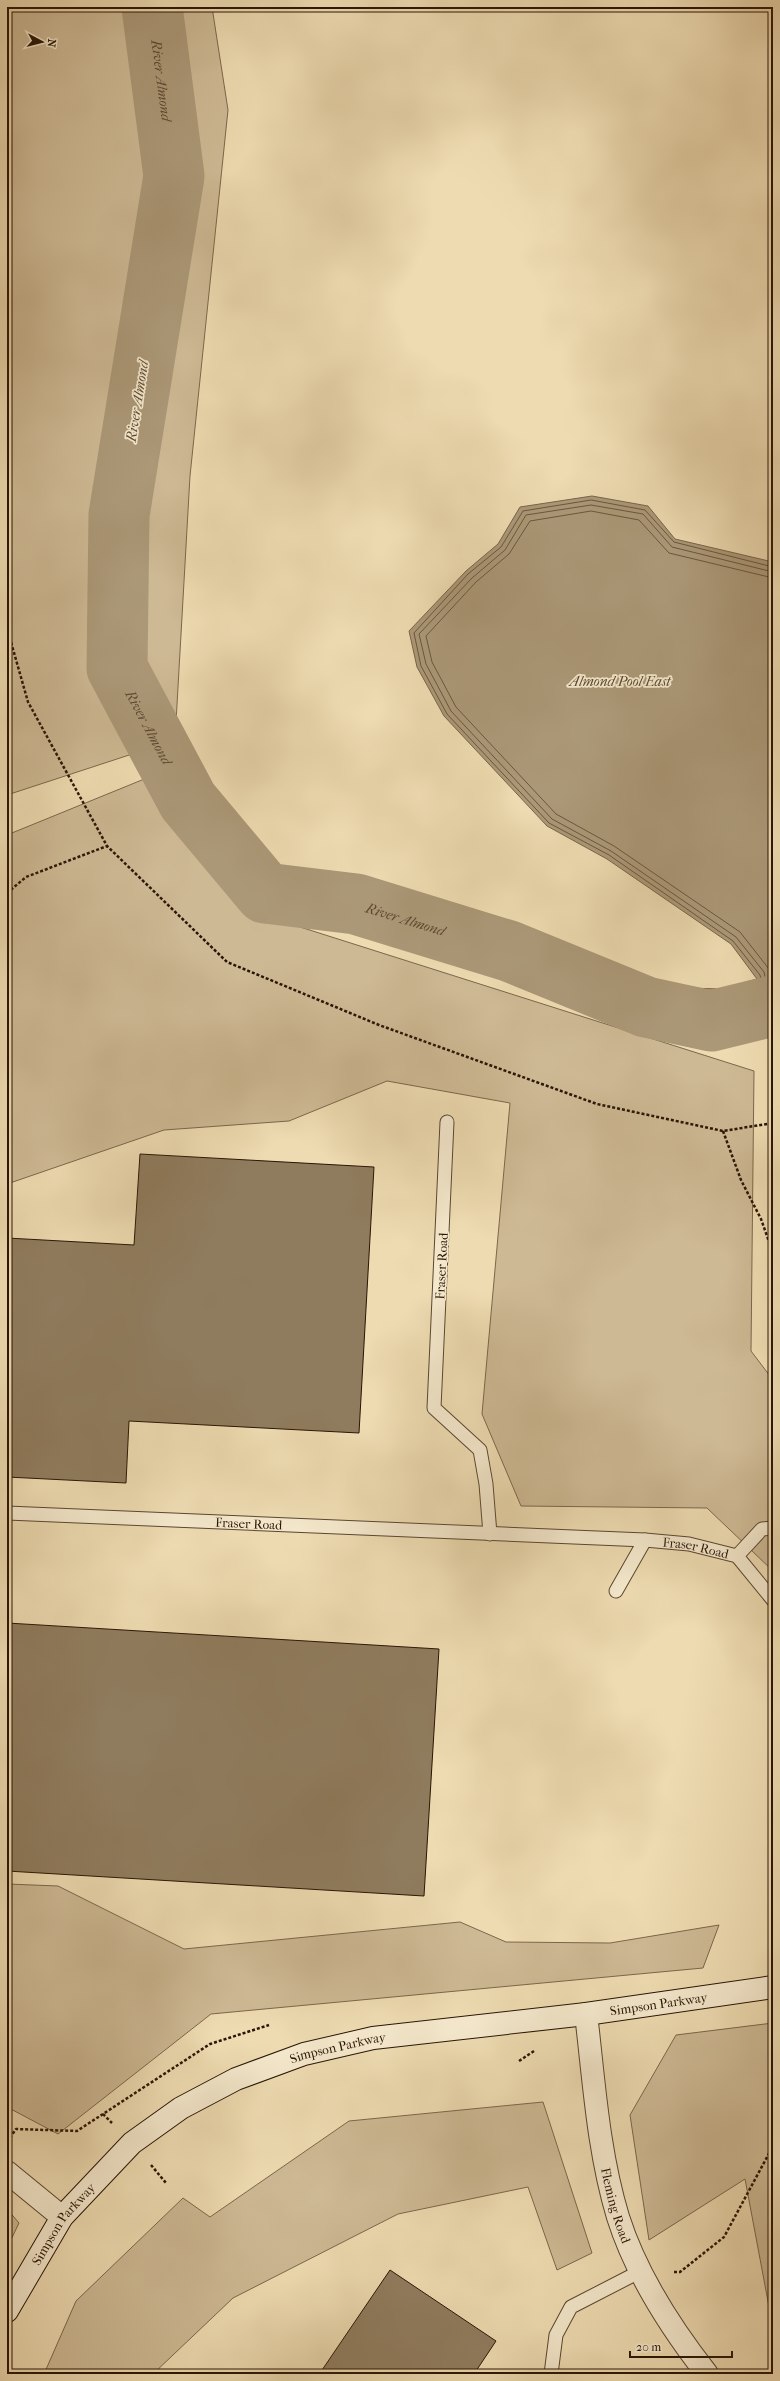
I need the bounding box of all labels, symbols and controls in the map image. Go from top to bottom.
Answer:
north arrow [22,22,62,62]
text: N [44,38,58,49]
water label: River Almond [147,38,175,124]
water label: River Almond [123,358,153,444]
water label: Almond Pool East [568,673,671,690]
water label: River Almond [121,686,176,769]
water label: River Almond [363,899,449,940]
street label: Fraser Road [432,1231,451,1300]
street label: Fraser Road [215,1515,284,1533]
street label: Fraser Road [662,1535,731,1562]
street label: Simpson Parkway [609,1989,709,2018]
street label: Simpson Parkway [288,2030,388,2067]
street label: Fleming Road [598,2166,634,2246]
street label: Simpson Parkway [29,2179,99,2268]
scale bar [630,2333,732,2359]
text: 20 m [636,2340,661,2354]

